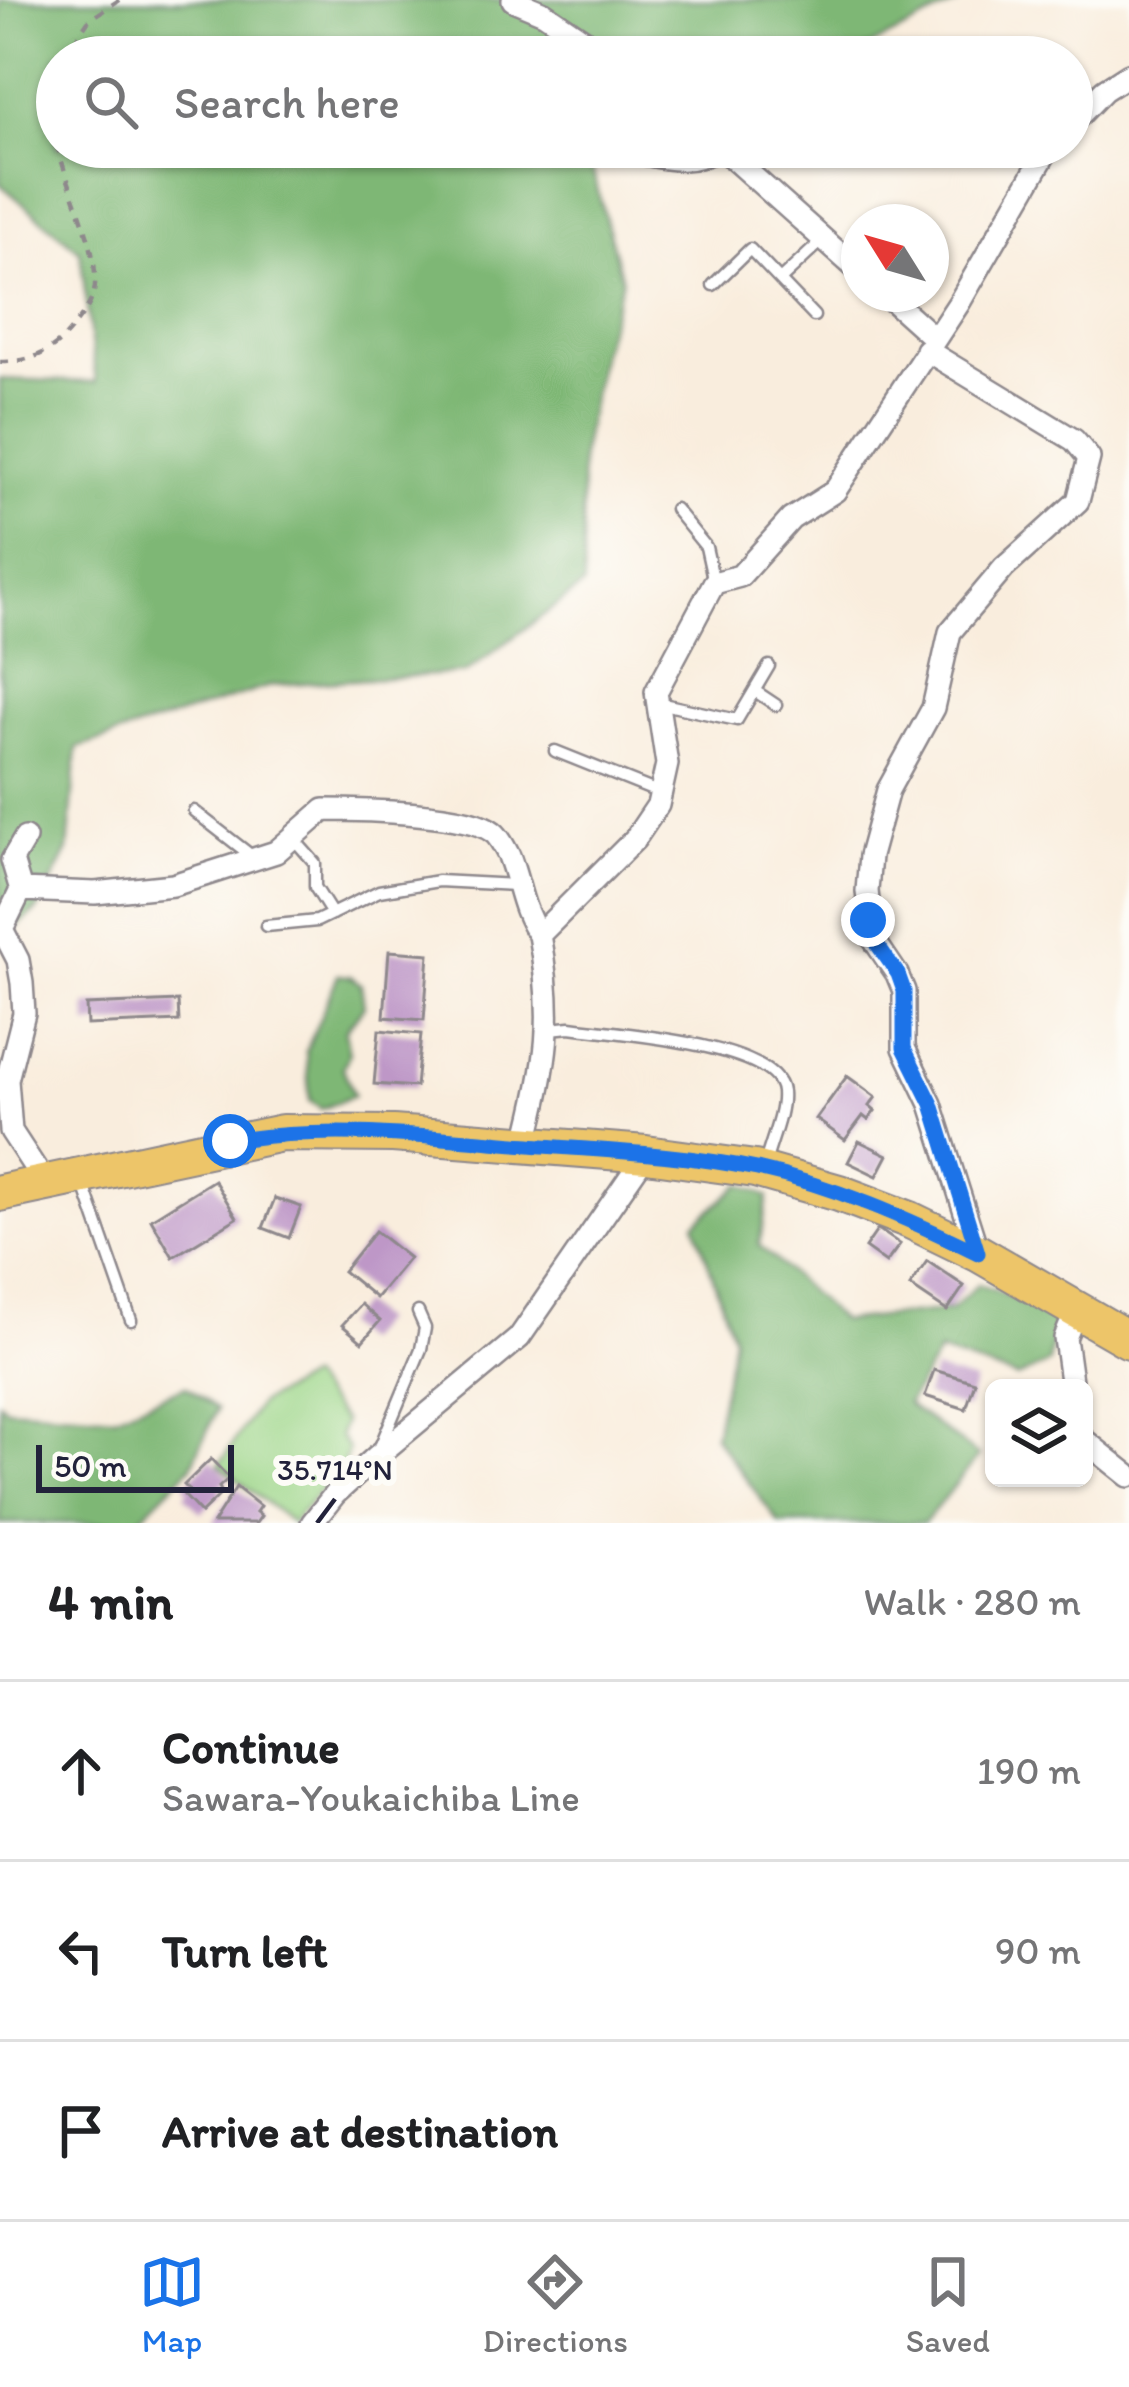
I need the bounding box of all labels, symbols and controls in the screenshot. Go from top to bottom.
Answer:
search box [36,36,1093,168]
icon: search [78,69,144,135]
text: Search here [174,75,400,129]
north arrow [841,204,949,312]
route end [841,893,895,947]
route start [203,1114,257,1168]
map controls [985,1379,1093,1487]
button: layers [985,1379,1093,1487]
scale bar [36,1439,234,1492]
text: 50 m [54,1446,127,1485]
text: 35.714°N [277,1451,393,1488]
text: 4 min [48,1571,173,1632]
text: Walk · 280 m [863,1578,1081,1625]
text: Continue [162,1720,340,1774]
icon: ahead [48,1738,114,1804]
text: 190 m [977,1747,1081,1794]
text: Sawara-Youkaichiba Line [162,1774,580,1821]
icon: left [48,1918,114,1984]
text: Turn left [162,1924,328,1978]
text: 90 m [995,1927,1081,1974]
icon: arrive [48,2098,114,2164]
text: Arrive at destination [162,2104,558,2158]
tab: Map [139,2249,205,2360]
tab: Directions [483,2249,628,2360]
tab: Saved [906,2249,990,2360]

